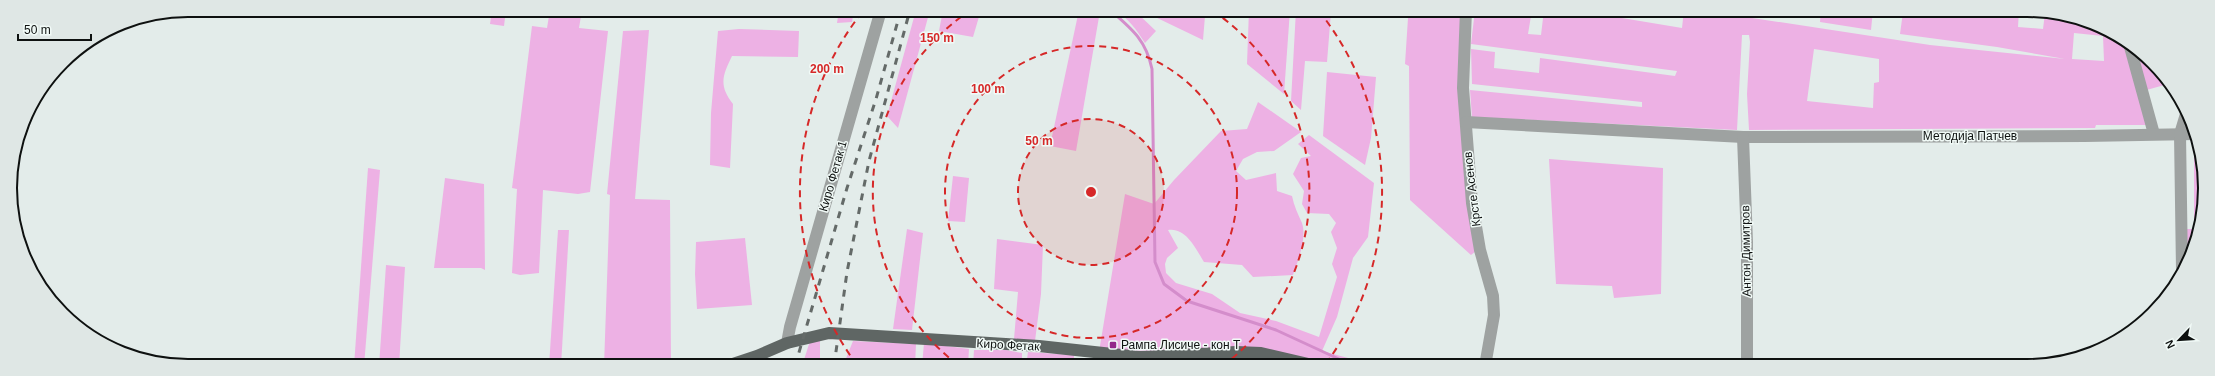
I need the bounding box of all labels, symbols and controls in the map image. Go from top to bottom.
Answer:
scale bar [18,16,91,42]
text: 50 m [24,23,51,37]
text: 150 m [920,31,954,45]
text: 200 m [810,62,844,76]
text: 100 m [971,82,1005,96]
street label: Методија Патчев [1923,129,2017,143]
text: 50 m [1025,134,1053,148]
street label: Киро Фетак 1 [816,139,850,213]
street label: Крсте Асенов [1460,151,1484,227]
centre of rings [1084,185,1098,199]
street label: Антон Димитров [1738,205,1754,297]
north arrow [2159,320,2199,360]
street label: Киро Фетак [976,336,1041,354]
place label: Рампа Лисиче - кон Т [1121,338,1241,352]
text: N [2163,338,2177,350]
marker: Рампа Лисиче - кон Т [1108,340,1118,350]

